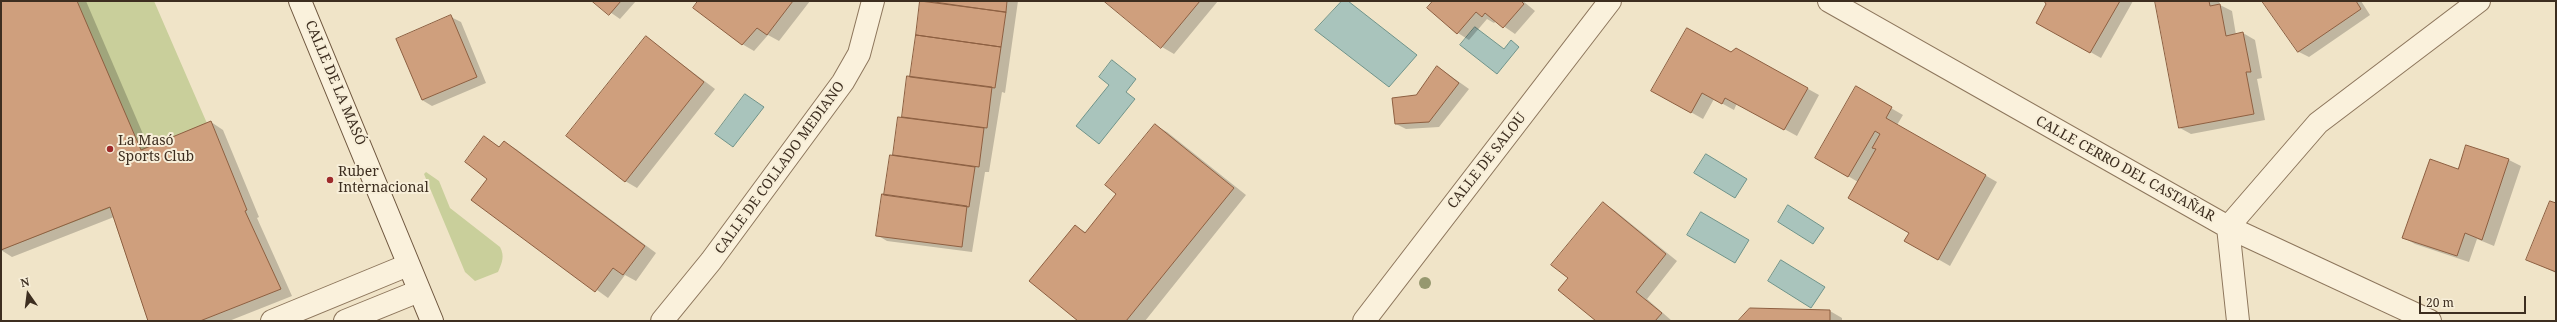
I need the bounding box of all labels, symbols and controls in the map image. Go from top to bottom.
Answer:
street label: CALLE DE LA MASÓ [301,18,369,148]
street label: CALLE DE COLLADO MEDIANO [712,78,848,258]
street label: CALLE DE SALOU [1444,110,1530,212]
street label: CALLE CERRO DEL CASTAÑAR [2033,113,2217,225]
place label: La Masó Sports Club [118,133,194,166]
marker: La Masó Sports Club [105,144,115,154]
place label: Ruber Internacional [338,164,429,196]
marker: Ruber Internacional [325,175,335,185]
north arrow [8,274,48,314]
text: N [19,274,31,290]
scale bar [2421,288,2528,314]
text: 20 m [2426,294,2454,311]

